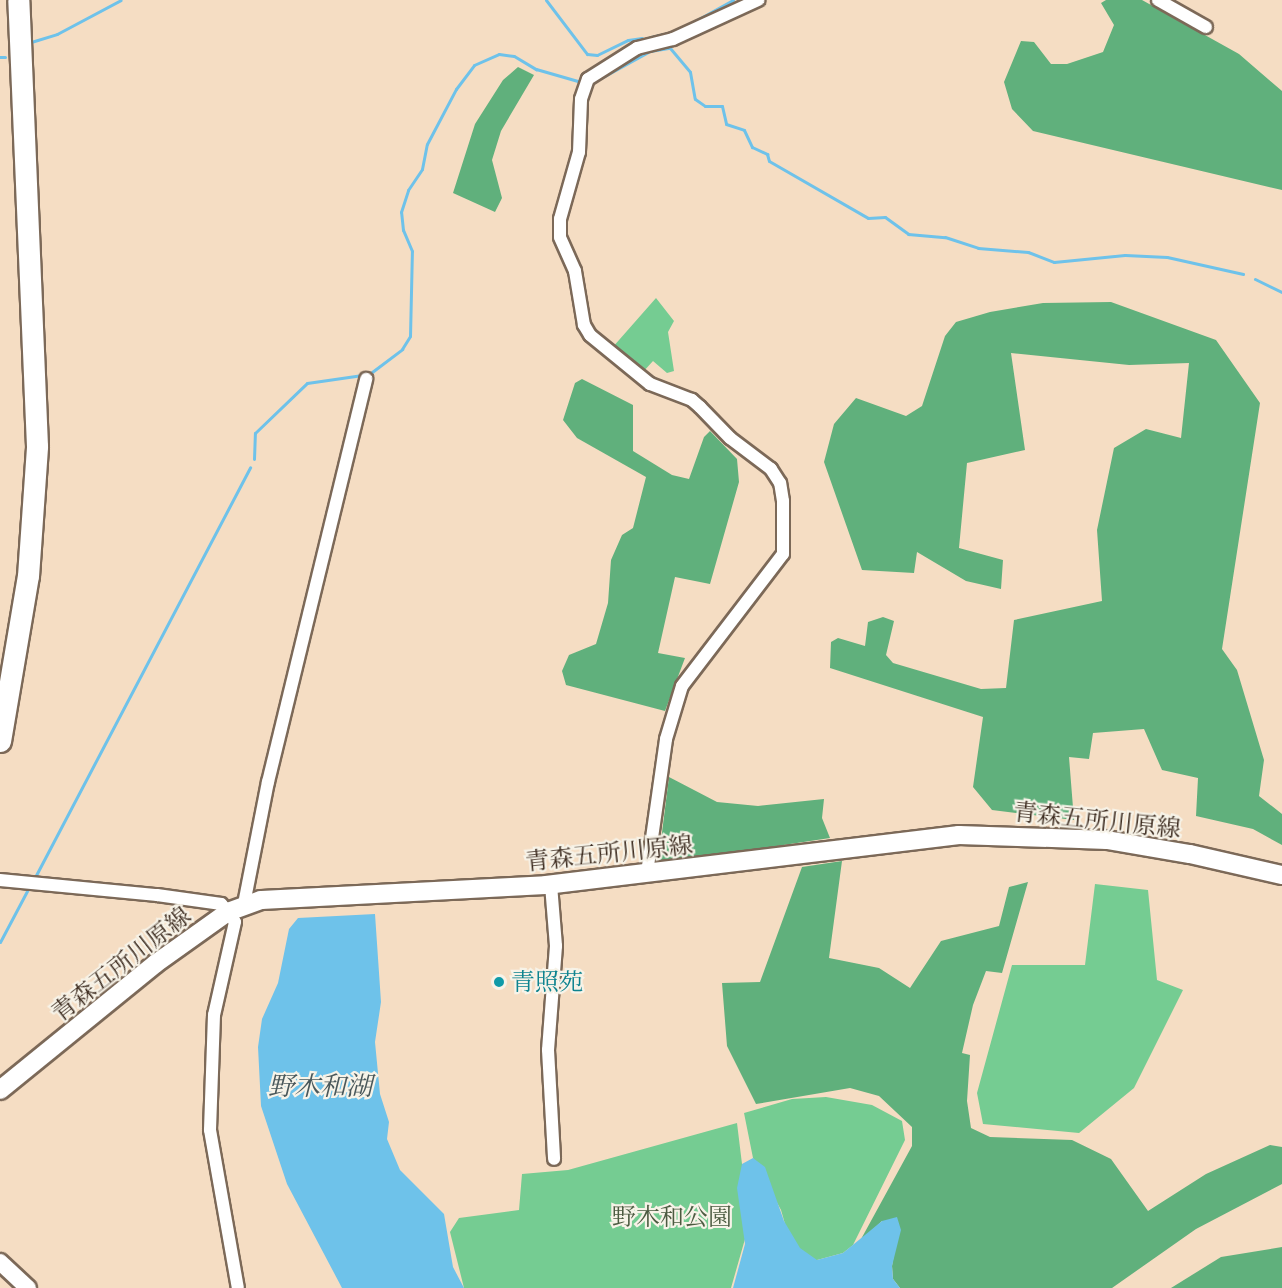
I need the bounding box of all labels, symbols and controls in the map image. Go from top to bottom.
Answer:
street label: 青森五所川原線 [1012,797,1182,843]
street label: 青森五所川原線 [524,830,694,876]
street label: 青森五所川原線 [46,901,196,1027]
place label: 青照苑 [511,968,583,996]
marker: 青照苑 [492,975,506,989]
water label: 野木和湖 [268,1071,372,1103]
park label: 野木和公園 [612,1203,732,1231]

